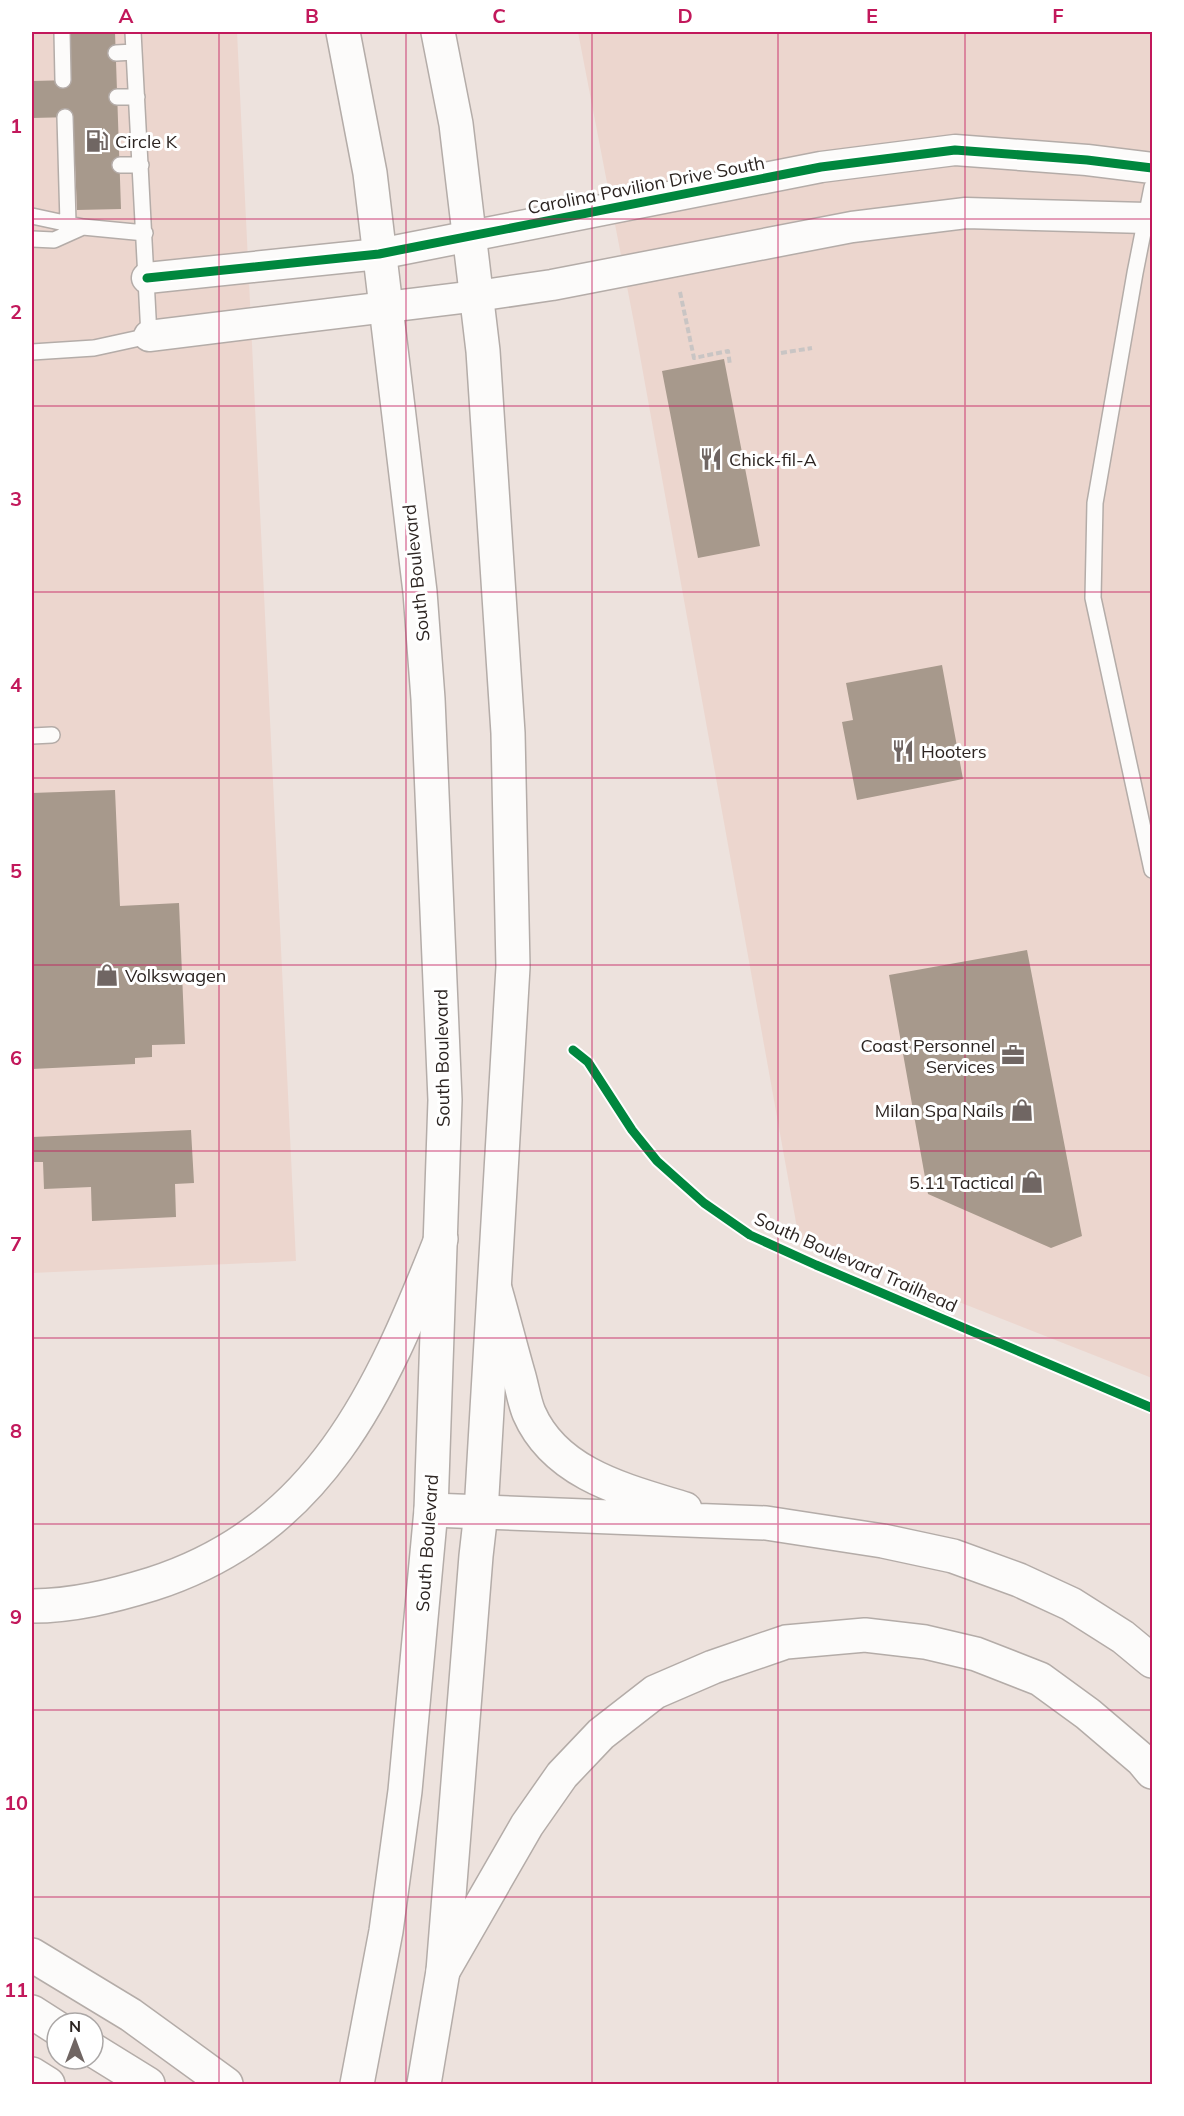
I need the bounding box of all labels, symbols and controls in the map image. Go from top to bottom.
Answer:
text: A [119,3,134,28]
text: B [305,3,319,28]
text: C [492,3,506,28]
text: D [677,3,693,28]
text: E [866,3,878,28]
text: F [1052,3,1064,28]
text: 1 [10,113,22,138]
fuel station icon: Circle K [84,128,110,154]
place label: Circle K [115,130,178,153]
street label: Carolina Pavilion Drive South [526,151,766,219]
text: 2 [10,299,22,324]
restaurant icon: Chick-fil-A [698,446,724,472]
place label: Chick-fil-A [729,448,817,471]
text: 3 [10,486,22,511]
street label: South Boulevard [397,503,435,643]
text: 4 [10,672,22,697]
restaurant icon: Hooters [890,738,916,764]
place label: Hooters [921,740,987,763]
text: 5 [10,858,22,883]
shop icon: Volkswagen [94,962,120,988]
place label: Volkswagen [125,964,226,987]
street label: South Boulevard [429,989,455,1127]
place label: Coast Personnel Services [860,1034,995,1078]
office icon: Coast Personnel Services [1000,1042,1026,1068]
text: 6 [10,1045,22,1070]
shop icon: Milan Spa Nails [1009,1097,1035,1123]
place label: Milan Spa Nails [875,1099,1004,1122]
shop icon: 5.11 Tactical [1019,1169,1045,1195]
place label: 5.11 Tactical [909,1171,1014,1194]
street label: South Boulevard Trailhead [751,1207,961,1317]
text: 7 [10,1231,22,1256]
text: 8 [10,1418,22,1443]
street label: South Boulevard [411,1474,443,1612]
text: 9 [10,1604,22,1629]
text: 10 [4,1790,28,1815]
text: 11 [4,1977,28,2002]
north arrow [45,2011,105,2071]
text: N [69,2016,81,2036]

